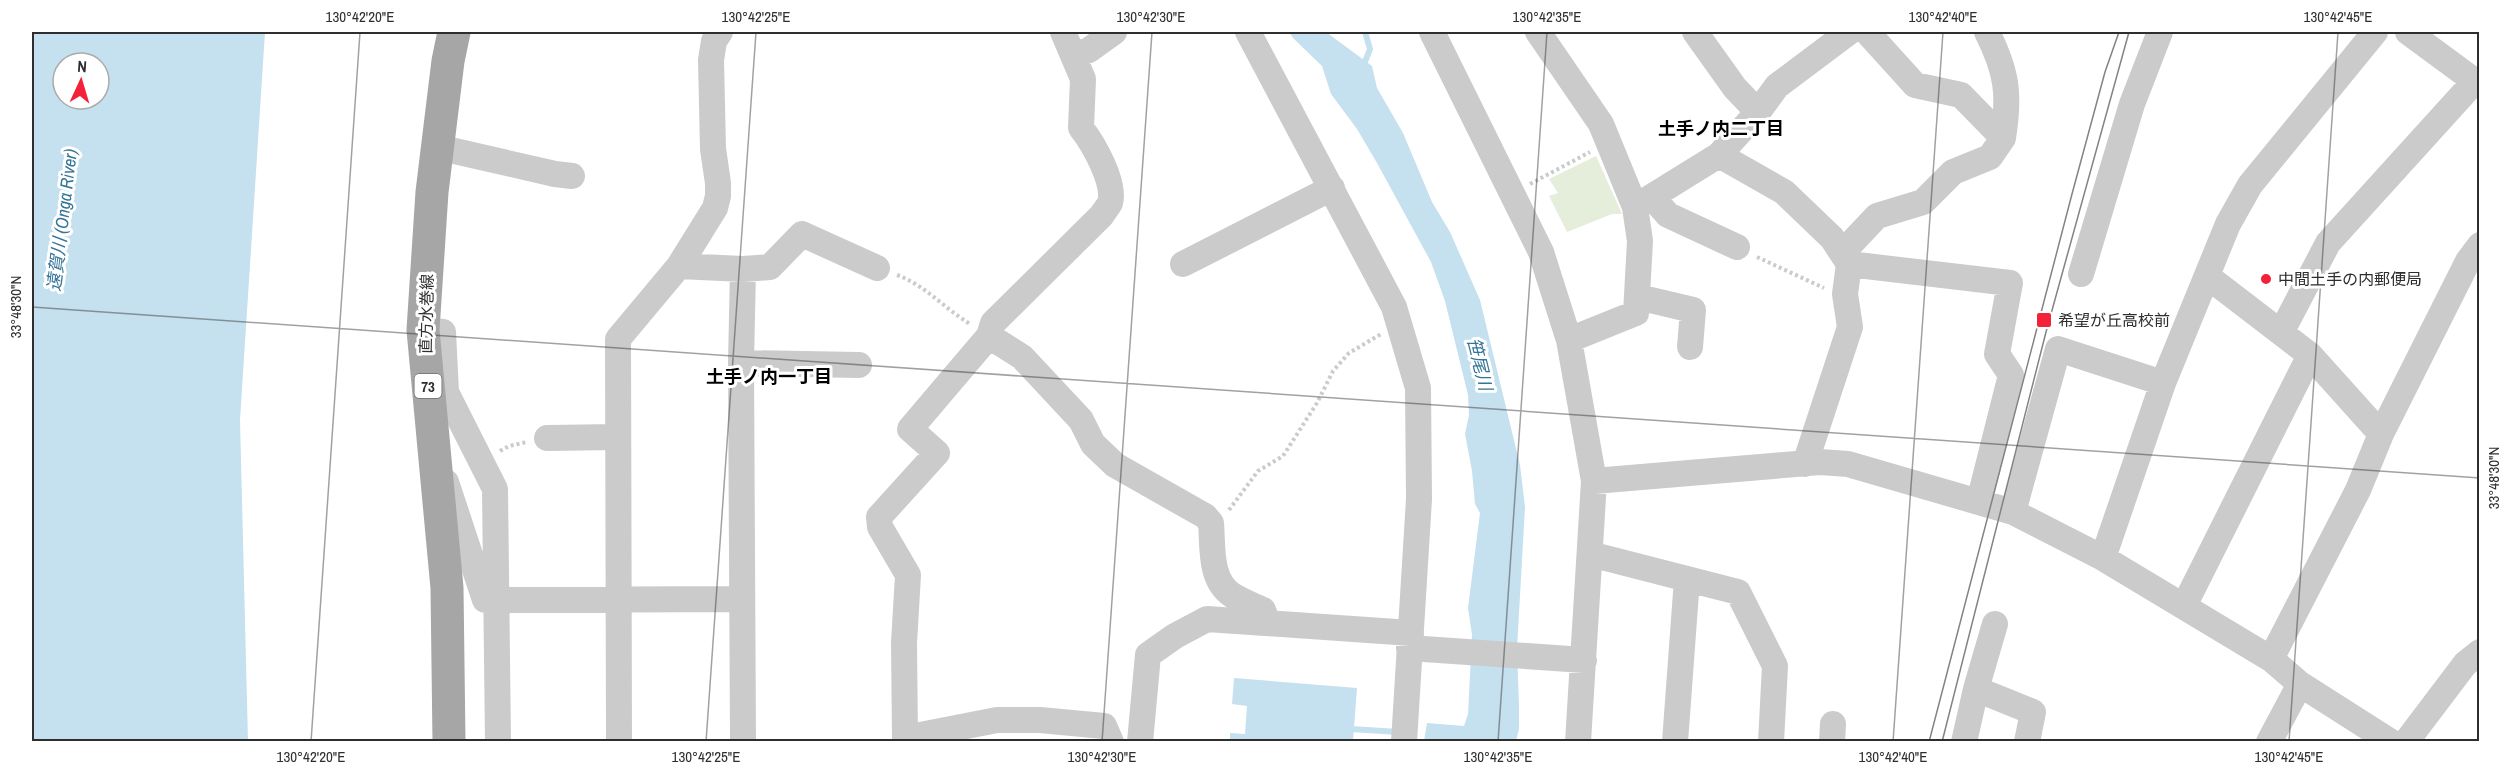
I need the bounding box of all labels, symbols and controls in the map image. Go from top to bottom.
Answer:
text: 130°42'20"E [326,6,394,27]
text: 130°42'25"E [722,6,790,27]
text: 130°42'30"E [1117,6,1185,27]
text: 130°42'35"E [1513,6,1581,27]
text: 130°42'40"E [1909,6,1977,27]
text: 130°42'45"E [2304,6,2372,27]
north arrow [51,51,111,111]
text: N [77,55,88,77]
district label: 土手ノ内二丁目 [1658,116,1784,141]
water label: 遠賀川 (Onga River) [41,147,83,293]
place label: 中間土手の内郵便局 [2278,268,2422,290]
marker: 中間土手の内郵便局 [2259,272,2273,286]
street label: 直方水巻線 [414,274,438,354]
text: 33°48'30"N [5,276,26,338]
place label: 希望が丘高校前 [2058,309,2170,331]
marker: 希望が丘高校前 [2035,311,2053,329]
water label: 笹尾川 [1461,335,1499,395]
district label: 土手ノ内一丁目 [706,364,832,389]
road number: 73 [414,374,442,398]
text: 33°48'30"N [2483,447,2504,509]
text: 130°42'20"E [277,746,345,767]
text: 130°42'25"E [672,746,740,767]
text: 130°42'30"E [1068,746,1136,767]
text: 130°42'35"E [1464,746,1532,767]
text: 130°42'40"E [1859,746,1927,767]
text: 130°42'45"E [2255,746,2323,767]

